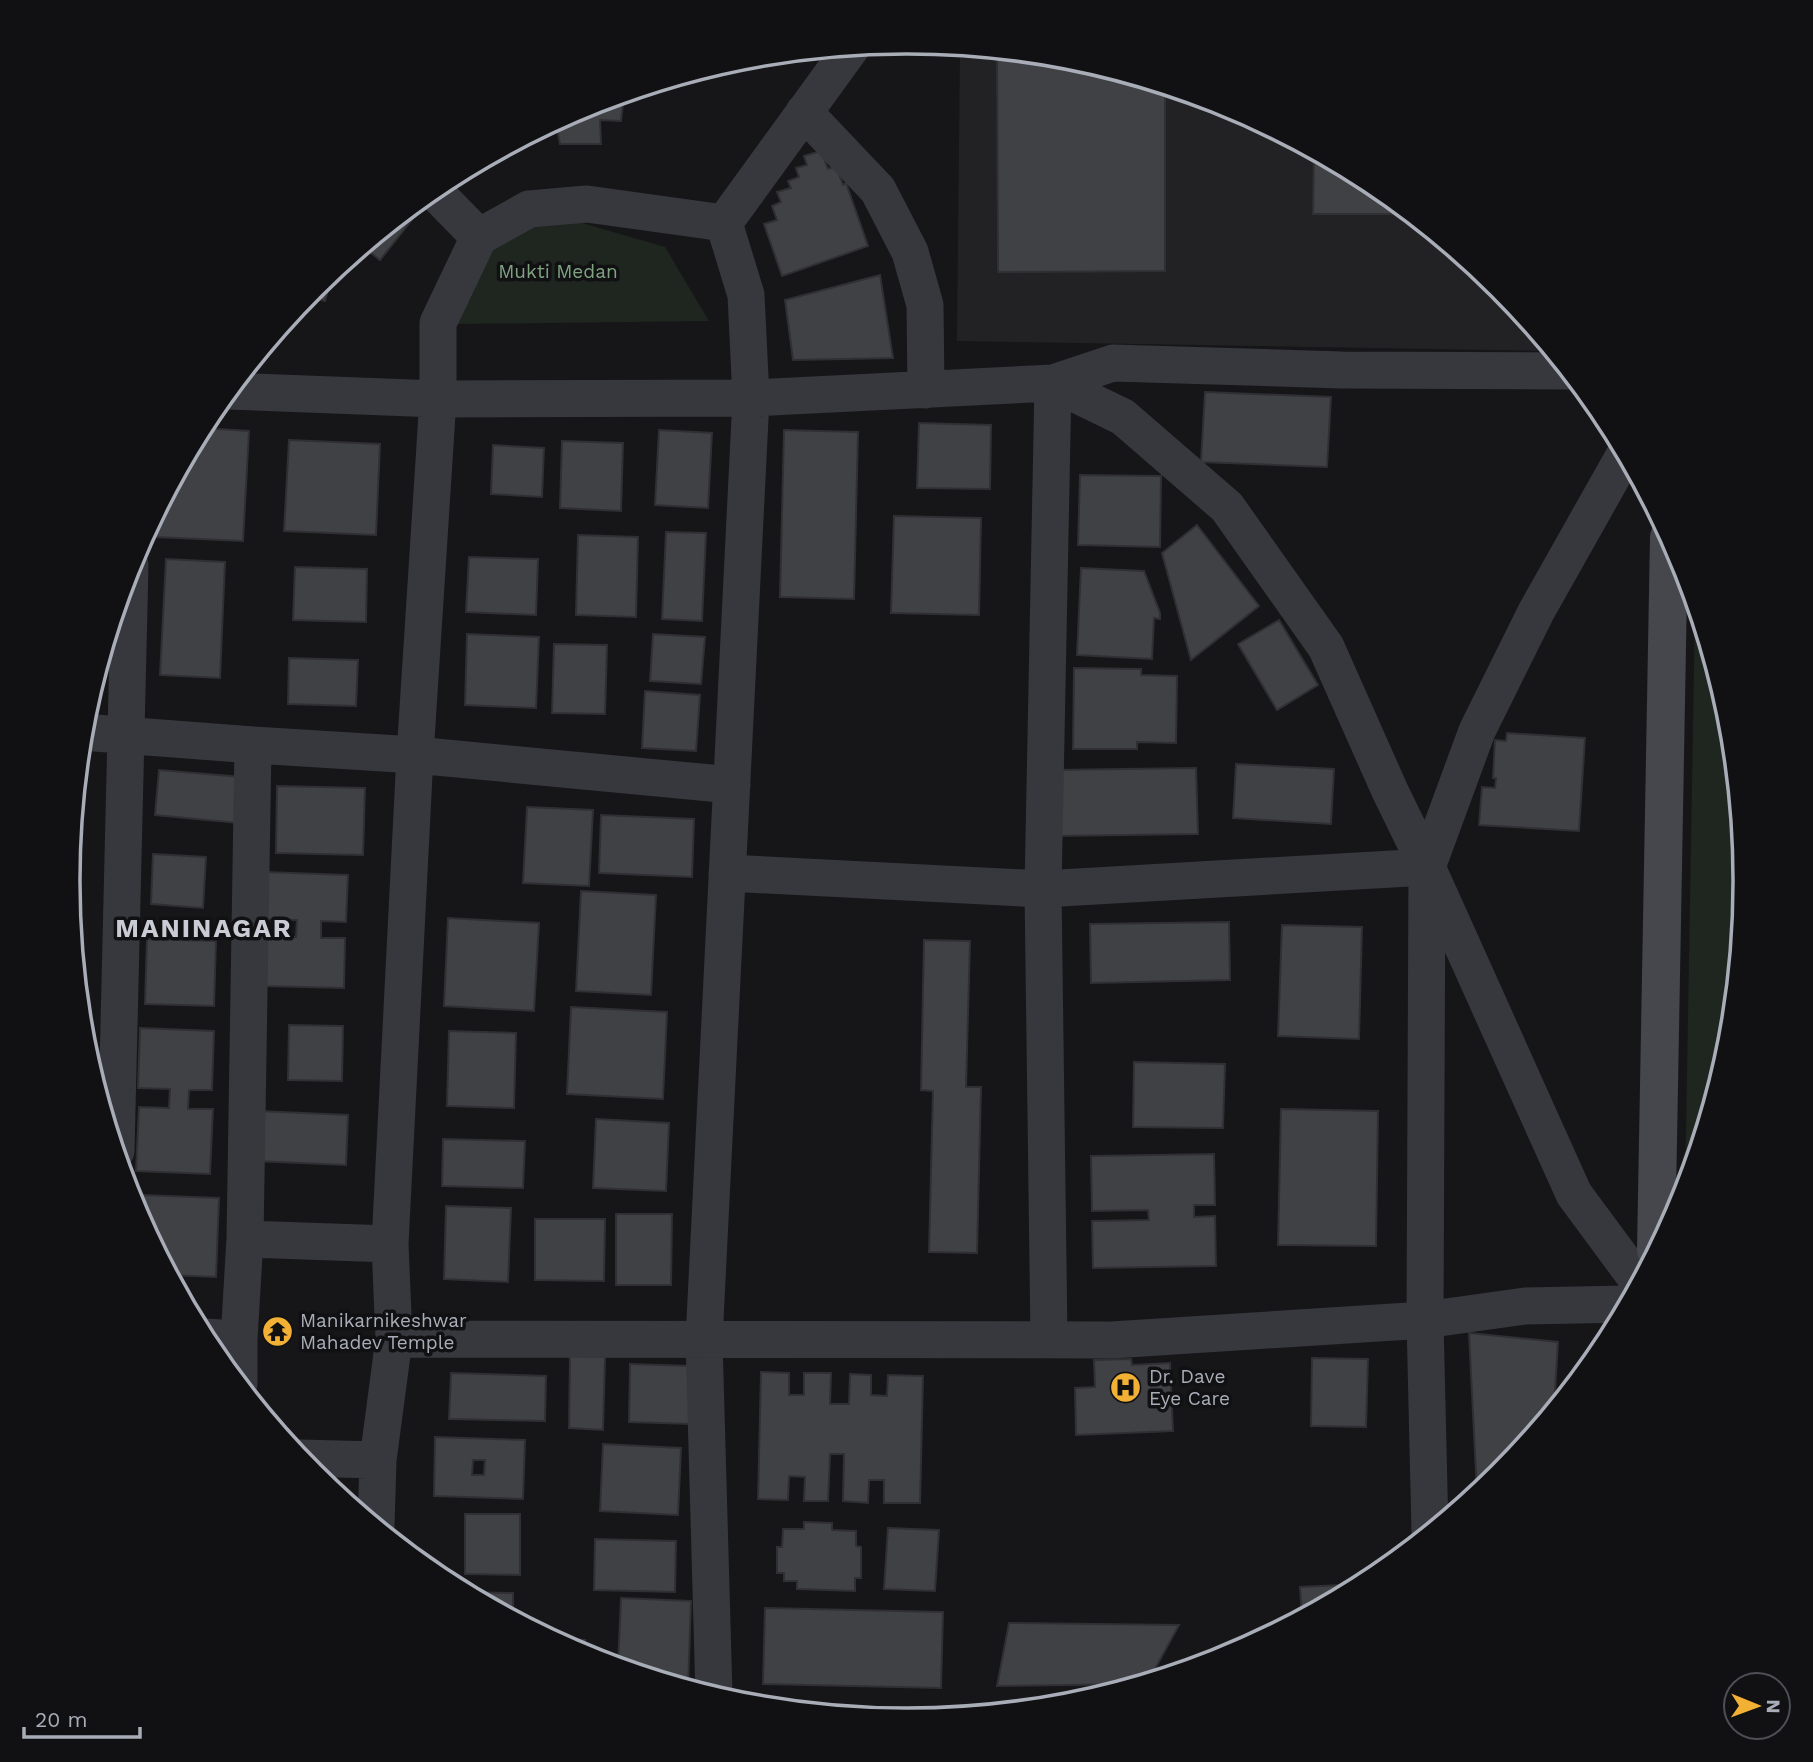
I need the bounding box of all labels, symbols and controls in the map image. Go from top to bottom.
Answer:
park label: Mukti Medan [498,260,618,283]
district label: MANINAGAR [115,913,293,943]
place label: Manikarnikeshwar Mahadev Temple [300,1309,467,1354]
temple icon: Manikarnikeshwar Mahadev Temple [260,1314,294,1348]
place label: Dr. Dave Eye Care [1149,1365,1230,1410]
hospital icon: Dr. Dave Eye Care [1109,1370,1143,1404]
north arrow [1722,1671,1792,1741]
scale bar [24,1696,140,1740]
text: N [1762,1699,1785,1714]
text: 20 m [35,1707,87,1732]

